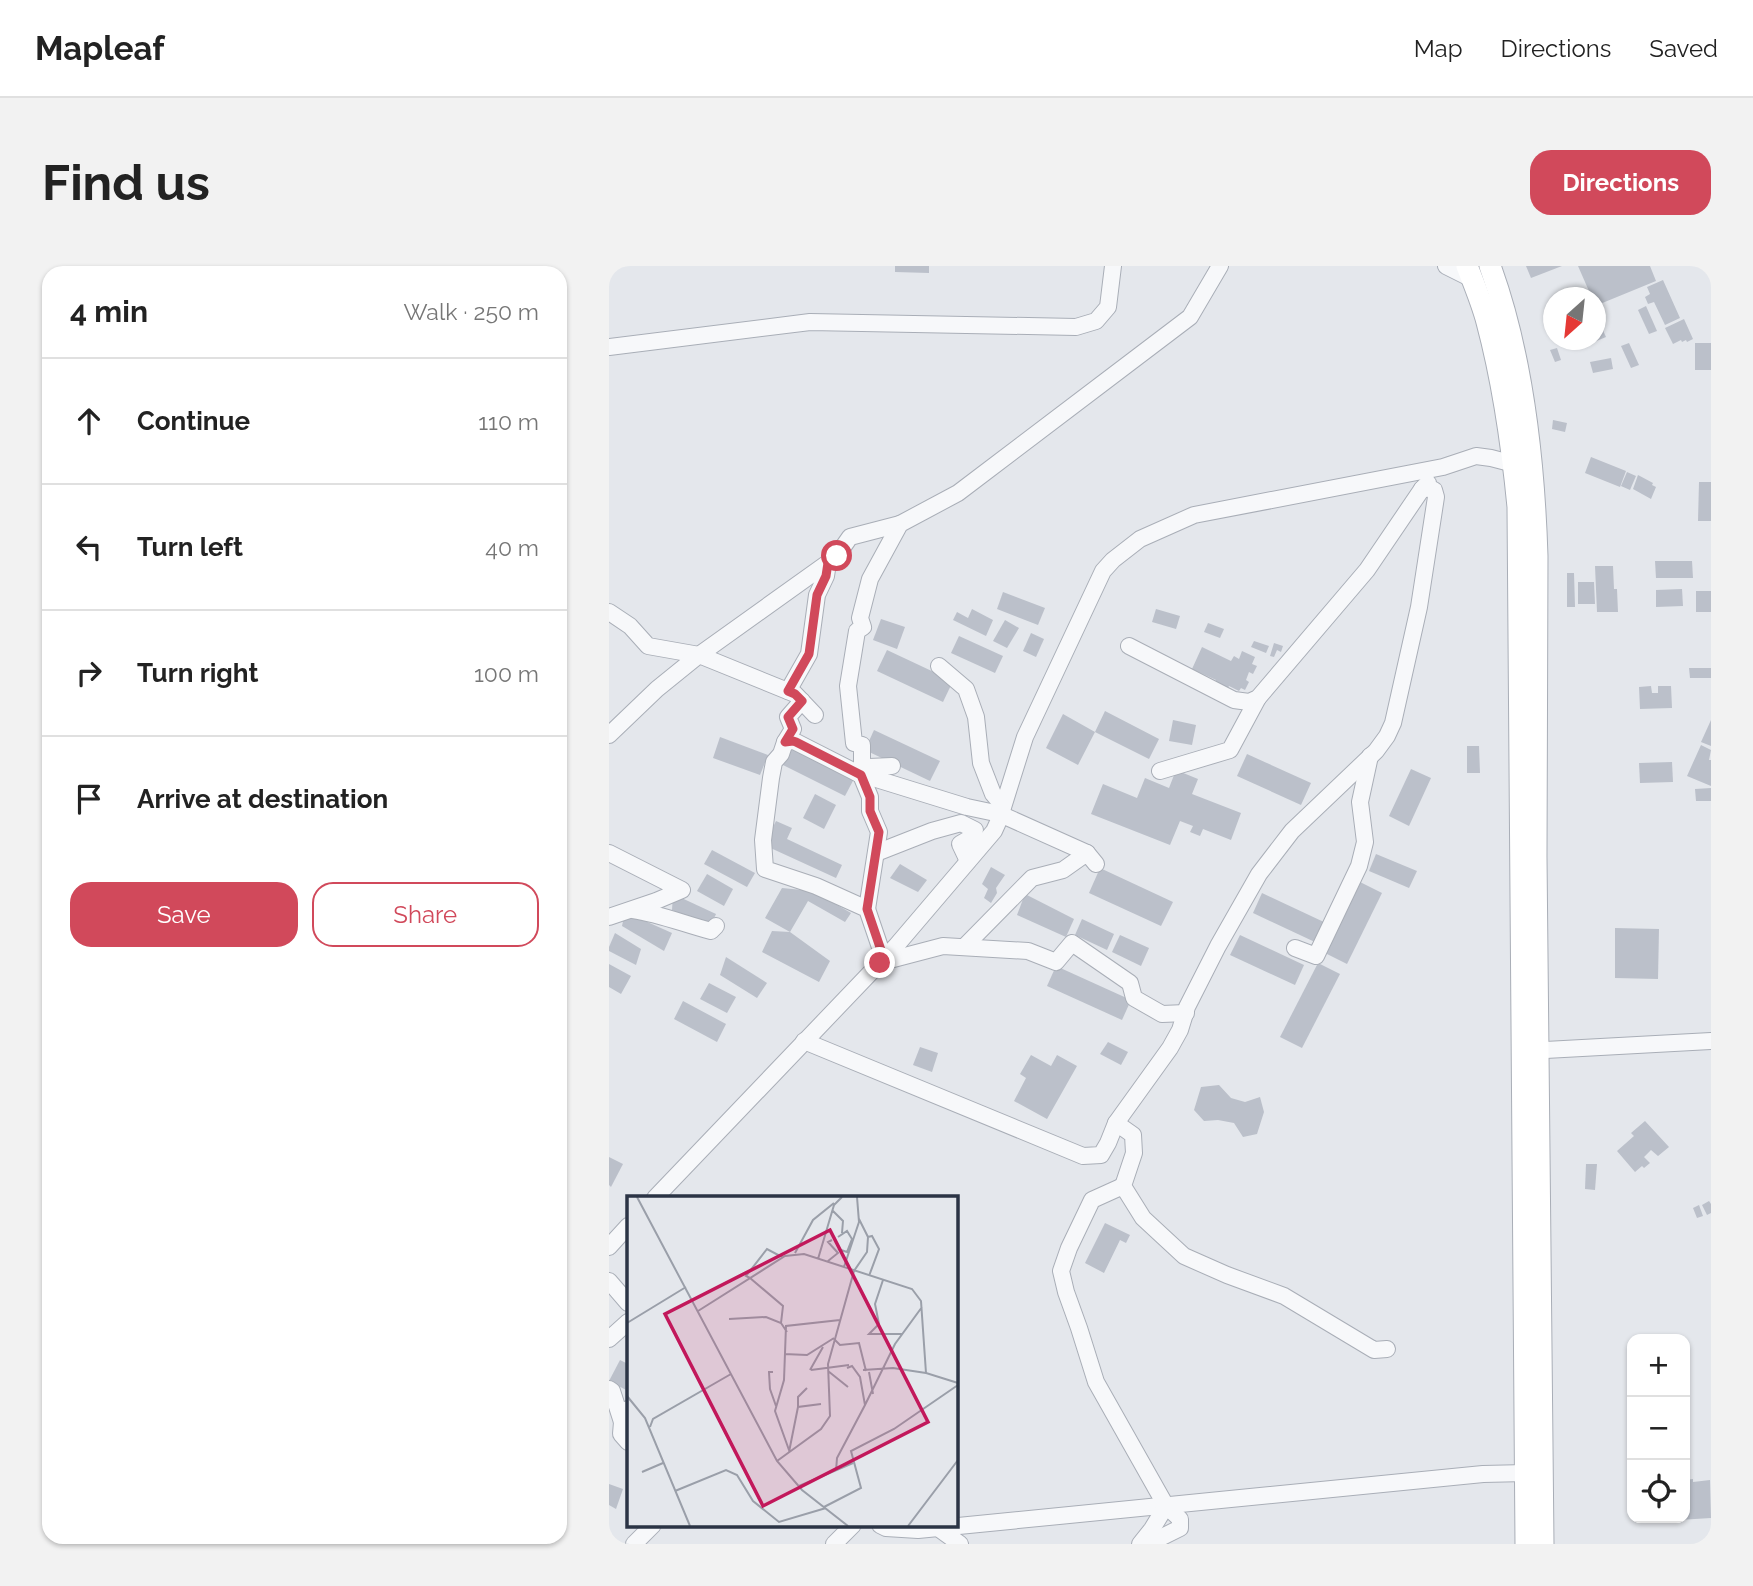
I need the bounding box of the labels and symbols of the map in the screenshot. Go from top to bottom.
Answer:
north arrow [1543,287,1606,350]
route start [821,540,852,571]
route end [864,947,895,978]
inset map [627,1196,957,1526]

